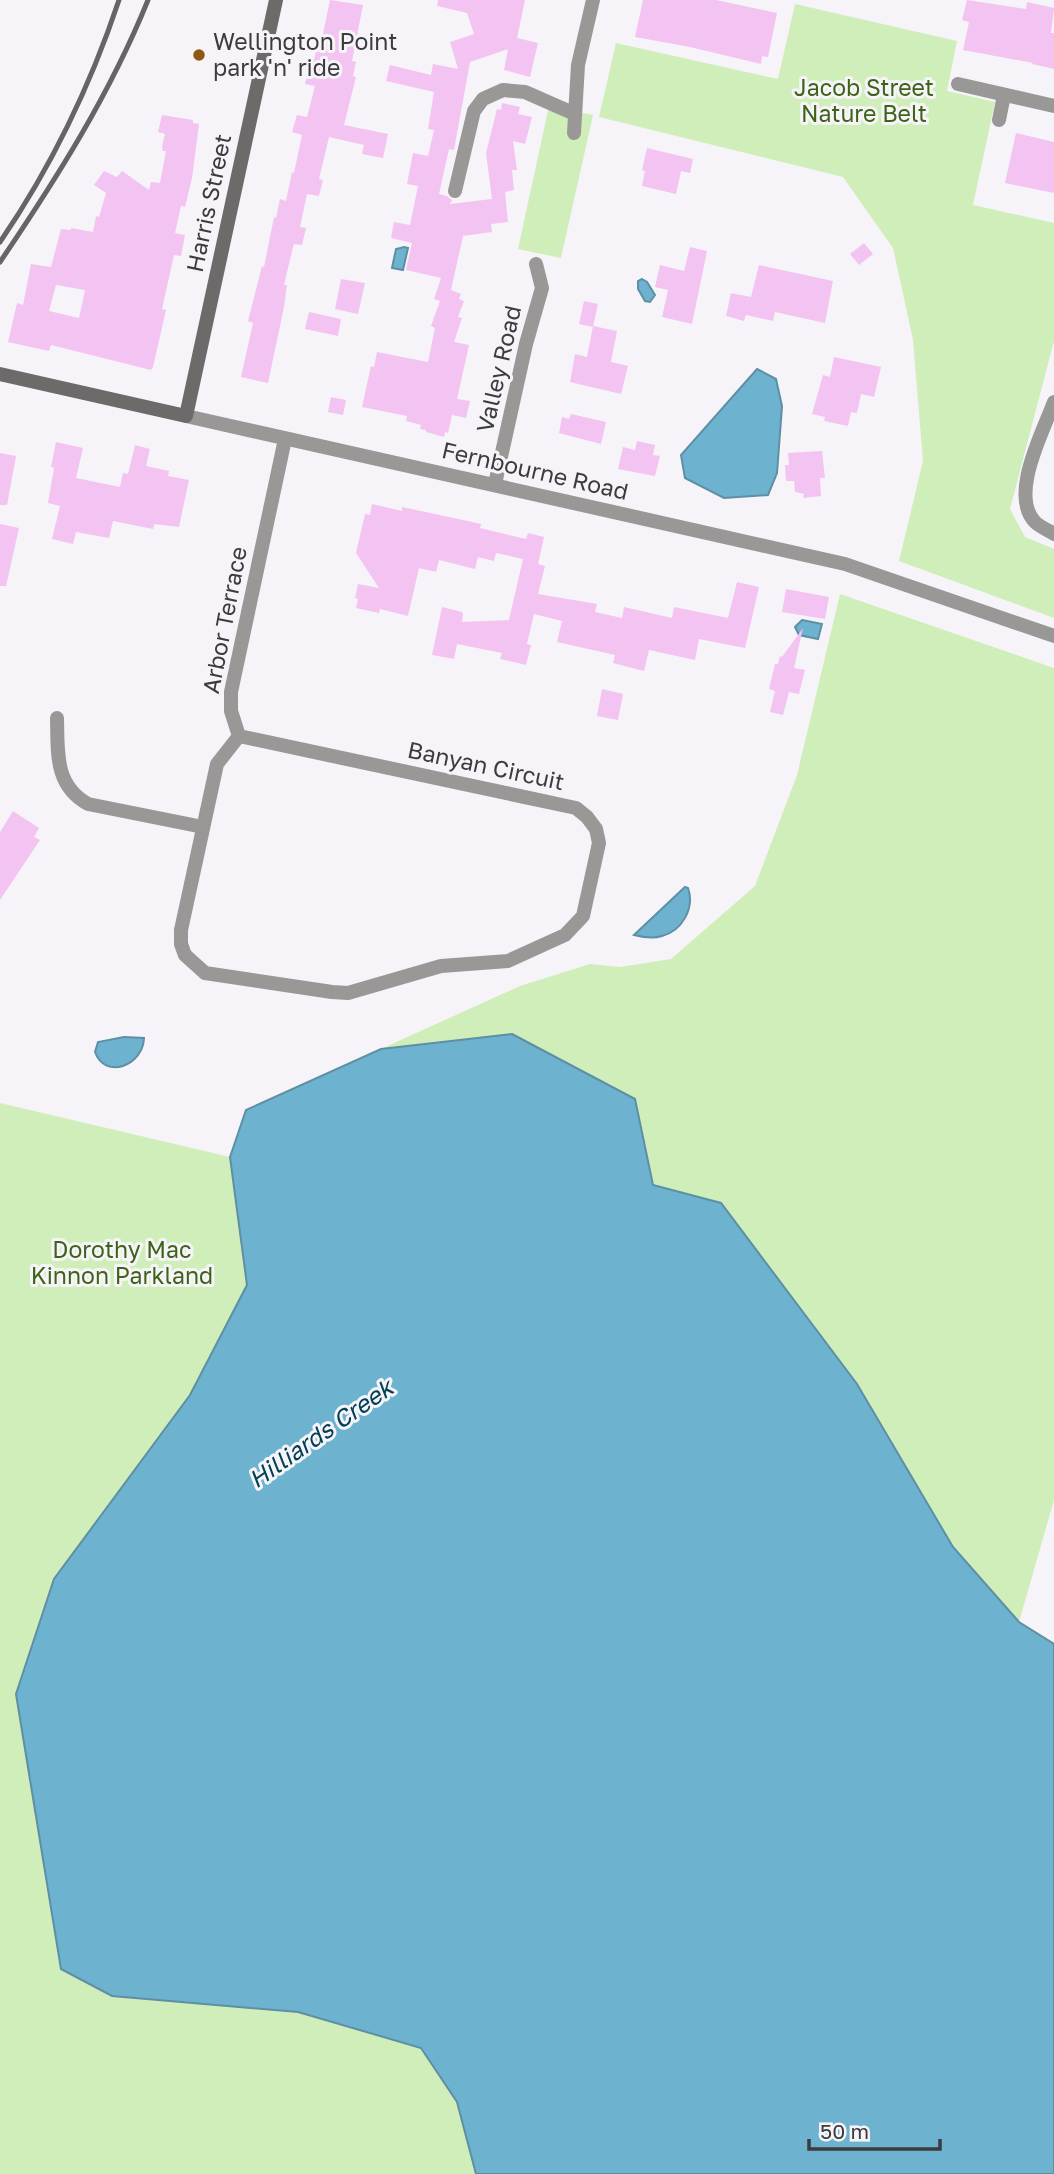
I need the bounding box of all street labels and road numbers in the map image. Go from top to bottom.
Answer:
street label: Harris Street [180,131,236,274]
street label: Valley Road [470,303,526,435]
street label: Fernbourne Road [439,435,631,505]
street label: Arbor Terrace [196,544,252,696]
street label: Banyan Circuit [405,735,567,795]

